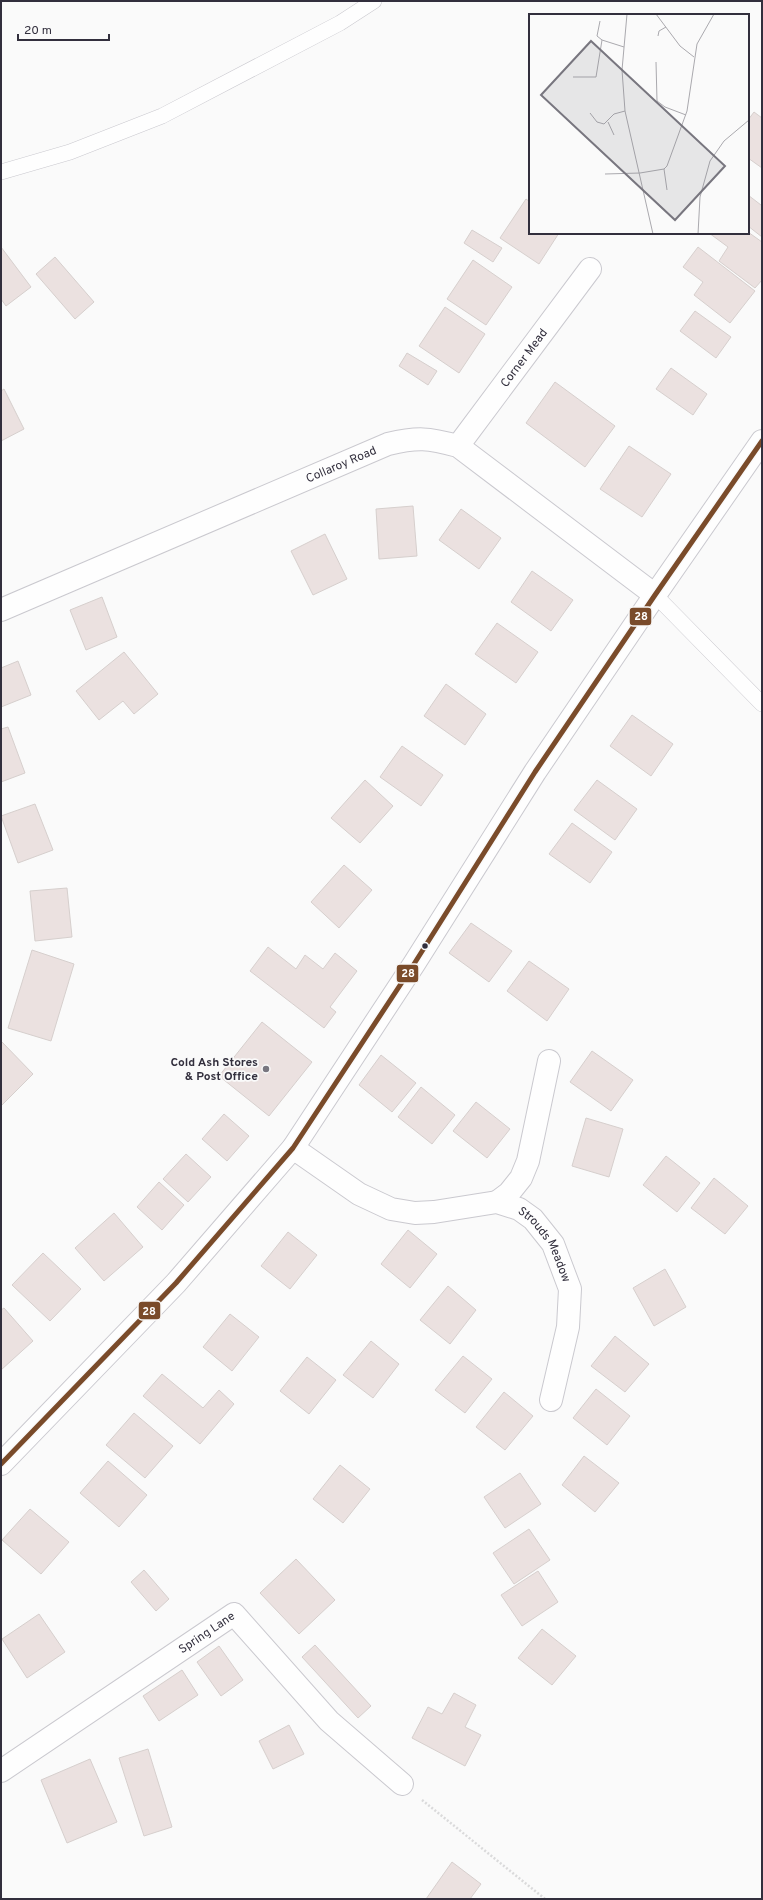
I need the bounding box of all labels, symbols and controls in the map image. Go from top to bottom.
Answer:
inset map [529,14,749,234]
scale bar [18,16,109,42]
text: 20 m [24,23,52,39]
street label: Corner Mead [497,326,552,391]
street label: Collaroy Road [304,443,379,487]
line badge: 28 [629,607,652,626]
text: 28 [634,610,648,624]
unlabelled marker [420,941,430,951]
line badge: 28 [396,964,419,983]
text: 28 [401,967,415,981]
place label: Cold Ash Stores & Post Office [170,1055,258,1085]
marker: Cold Ash Stores & Post Office [261,1064,271,1074]
street label: Strouds Meadow [514,1204,574,1285]
line badge: 28 [138,1301,161,1320]
text: 28 [142,1305,156,1319]
street label: Spring Lane [176,1609,239,1658]

